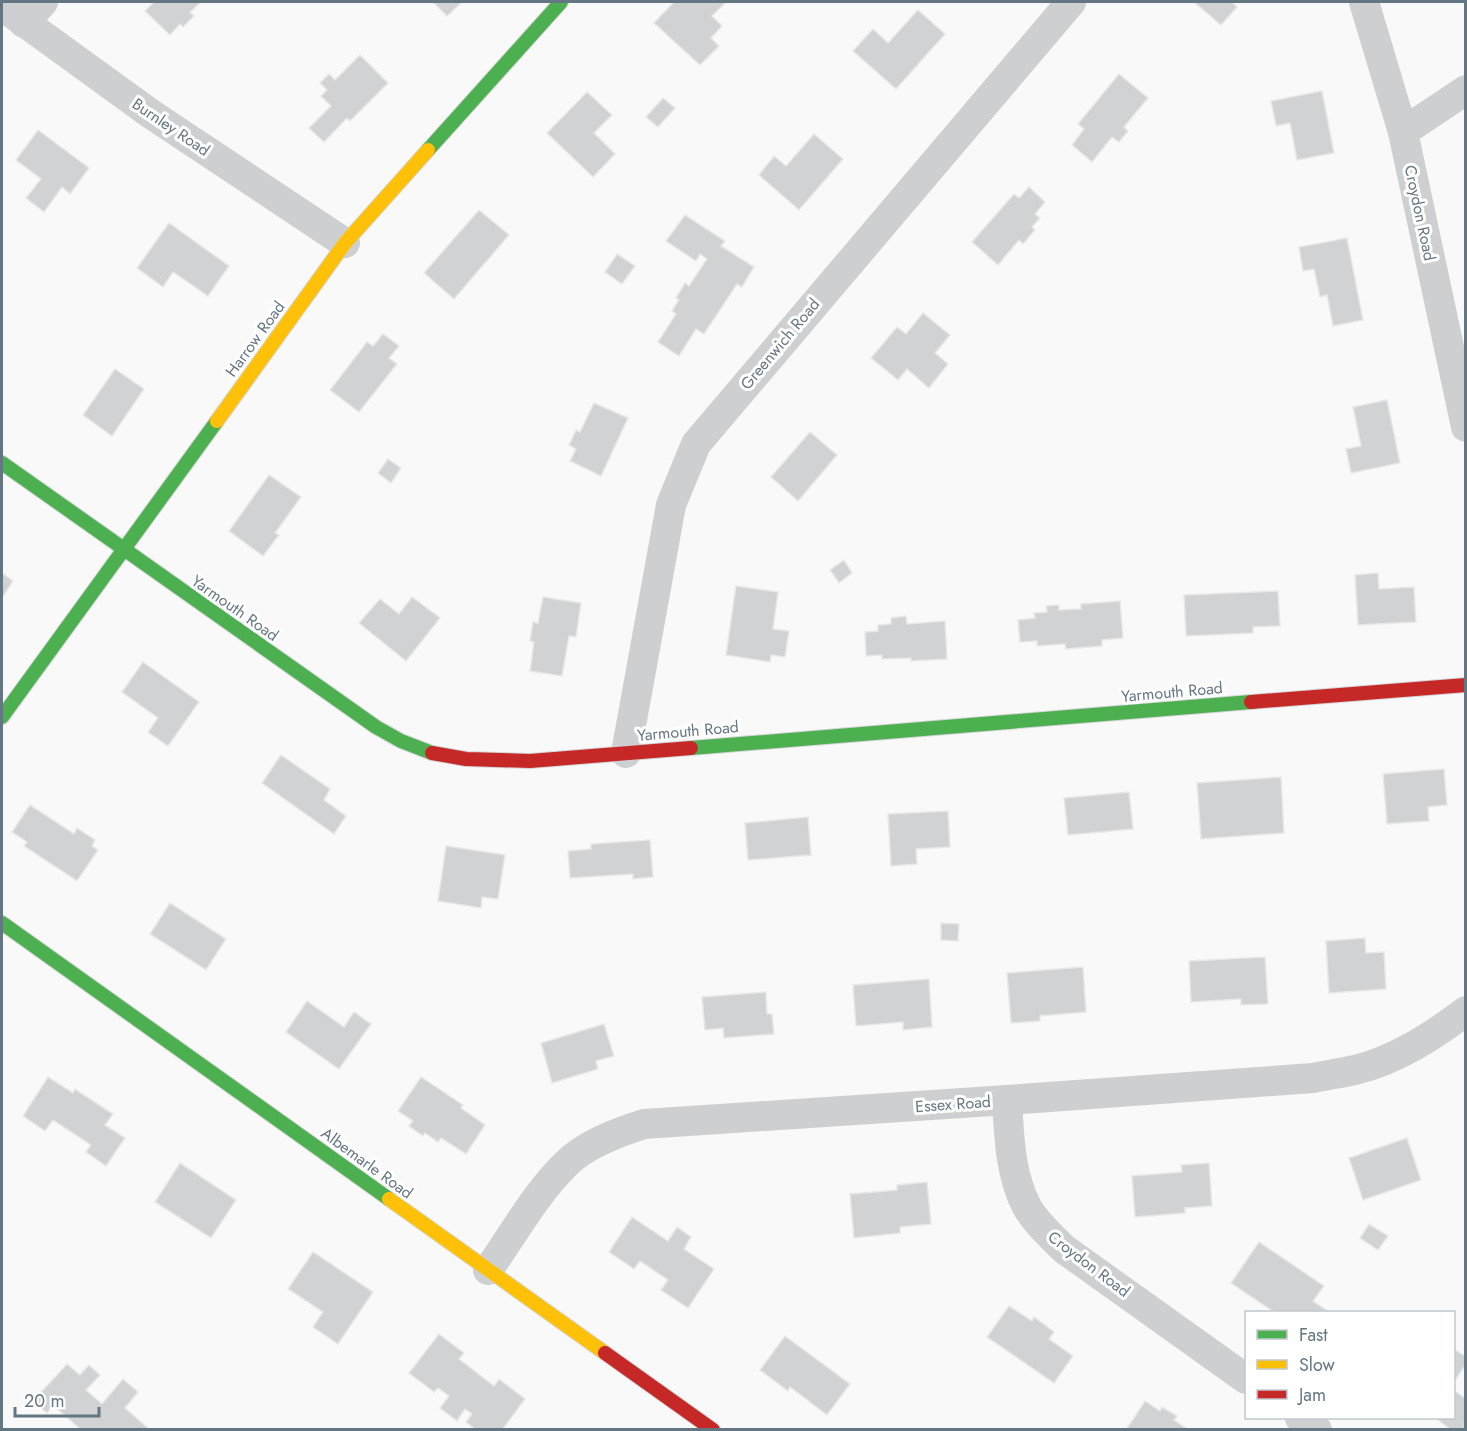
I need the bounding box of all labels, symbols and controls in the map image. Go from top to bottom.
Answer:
street label: Burnley Road [128,93,214,161]
street label: Croydon Road [1399,163,1441,263]
street label: Greenwich Road [735,293,825,395]
street label: Harrow Road [220,296,290,382]
street label: Yarmouth Road [187,569,283,647]
street label: Yarmouth Road [1120,676,1224,708]
street label: Yarmouth Road [636,715,740,747]
street label: Essex Road [914,1090,992,1118]
street label: Albemarle Road [316,1122,418,1204]
street label: Croydon Road [1043,1226,1135,1302]
legend [1245,1311,1455,1419]
text: Fast [1299,1322,1328,1348]
text: Slow [1299,1352,1336,1378]
scale bar [15,1380,99,1418]
text: Jam [1297,1382,1326,1408]
text: 20 m [24,1388,64,1414]

